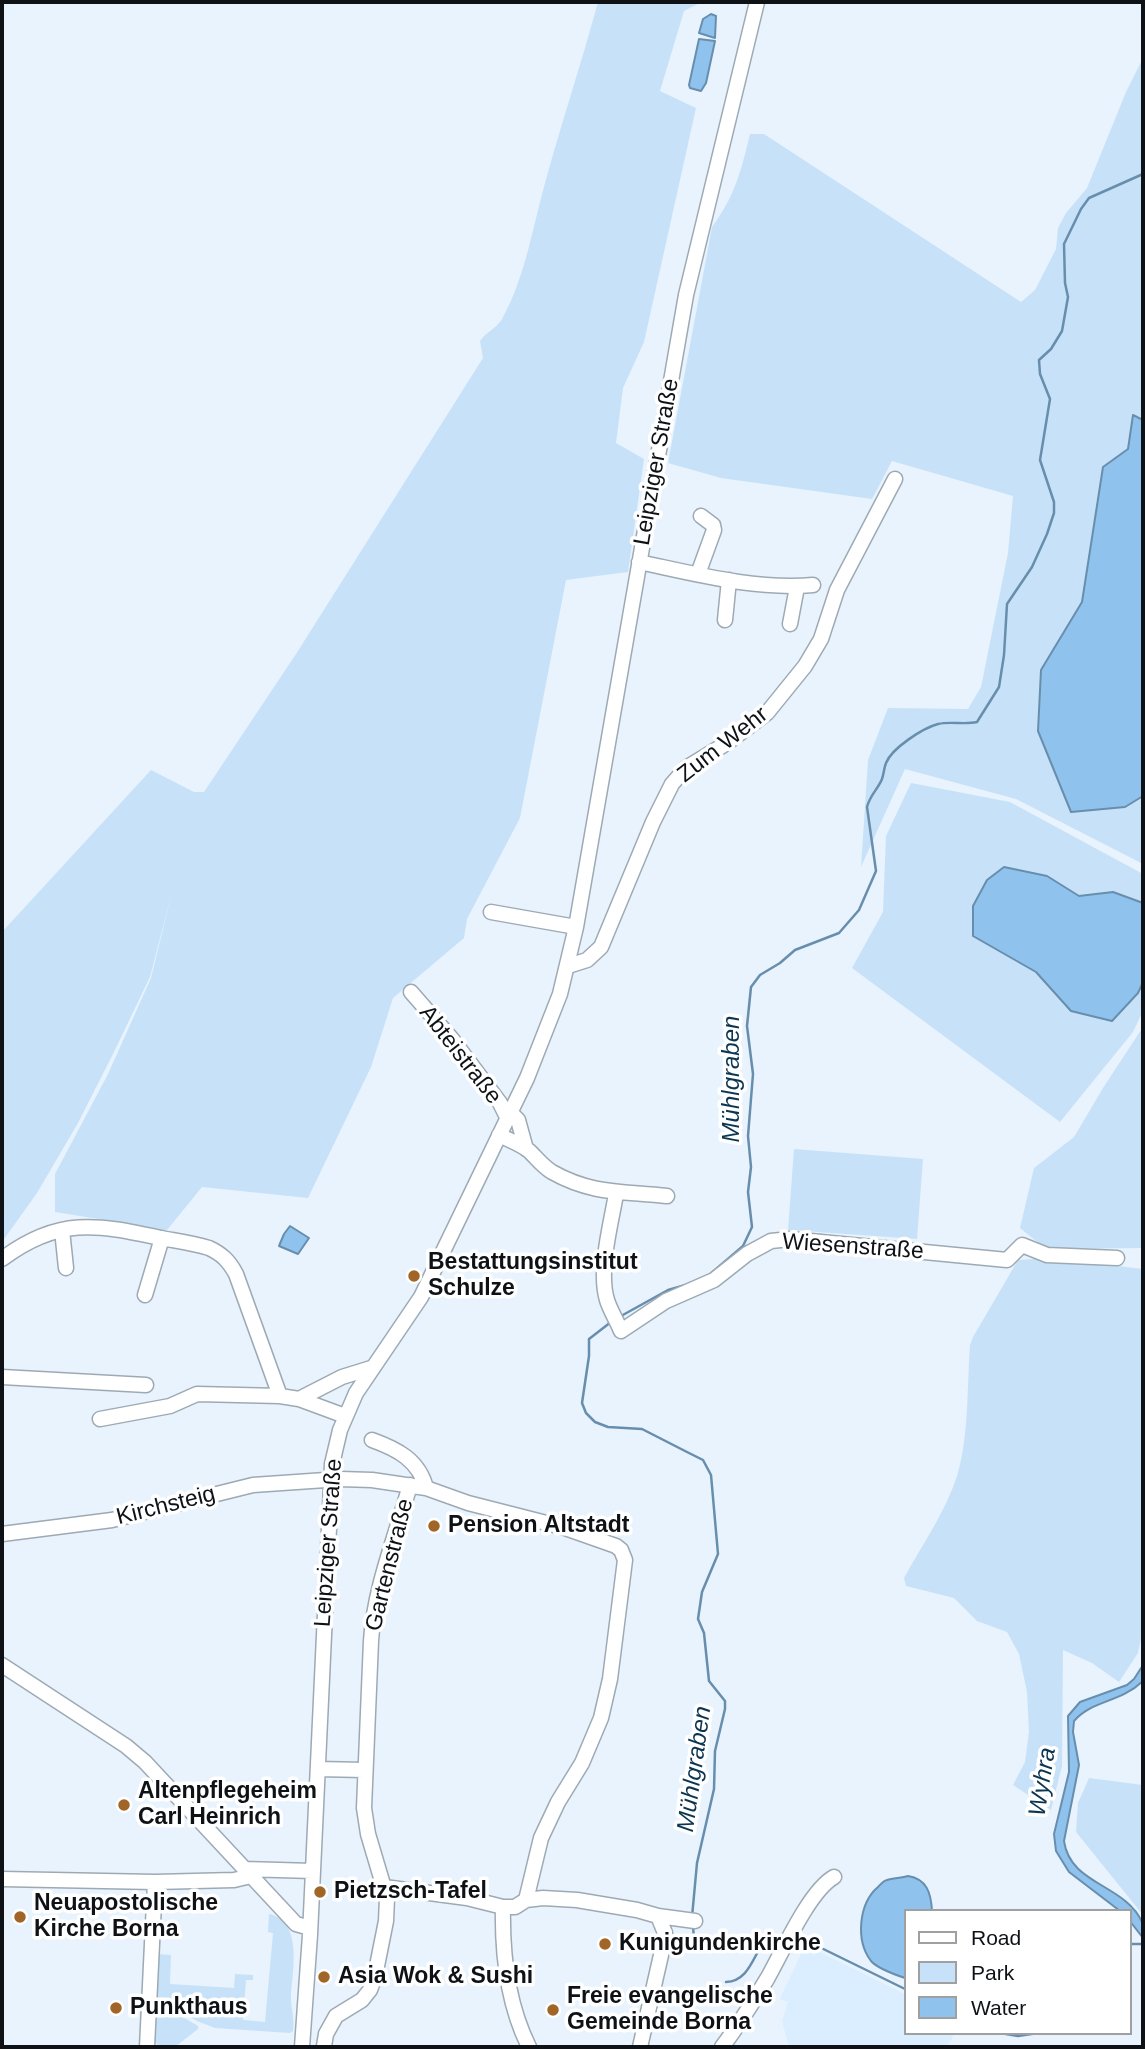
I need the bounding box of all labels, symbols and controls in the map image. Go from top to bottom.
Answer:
street label: Leipziger Straße [629,377,685,547]
street label: Zum Wehr [672,701,774,789]
street label: Abteistraße [413,1000,507,1110]
water label: Mühlgraben [718,1016,746,1142]
street label: Wiesenstraße [781,1228,925,1266]
place label: Bestattungsinstitut Schulze [428,1249,638,1303]
marker: Bestattungsinstitut Schulze [406,1268,422,1284]
street label: Leipziger Straße [309,1458,349,1628]
street label: Kirchsteig [114,1480,218,1532]
street label: Gartenstraße [360,1496,420,1634]
place label: Pension Altstadt [448,1512,629,1540]
marker: Pension Altstadt [426,1518,442,1534]
water label: Mühlgraben [672,1704,718,1834]
water label: Wyhra [1023,1746,1063,1818]
place label: Altenpflegeheim Carl Heinrich [138,1778,317,1832]
marker: Altenpflegeheim Carl Heinrich [116,1797,132,1813]
place label: Pietzsch-Tafel [334,1878,487,1906]
marker: Pietzsch-Tafel [312,1884,328,1900]
place label: Neuapostolische Kirche Borna [34,1890,218,1944]
marker: Neuapostolische Kirche Borna [12,1909,28,1925]
legend [904,1909,1131,2035]
text: Road [971,1926,1021,1949]
place label: Kunigundenkirche [619,1930,821,1958]
marker: Kunigundenkirche [597,1936,613,1952]
text: Park [971,1961,1014,1984]
place label: Asia Wok & Sushi [338,1963,533,1991]
marker: Asia Wok & Sushi [316,1969,332,1985]
place label: Freie evangelische Gemeinde Borna [567,1983,773,2037]
place label: Punkthaus [130,1994,248,2022]
text: Water [971,1996,1026,2019]
marker: Punkthaus [108,2000,124,2016]
marker: Freie evangelische Gemeinde Borna [545,2002,561,2018]

